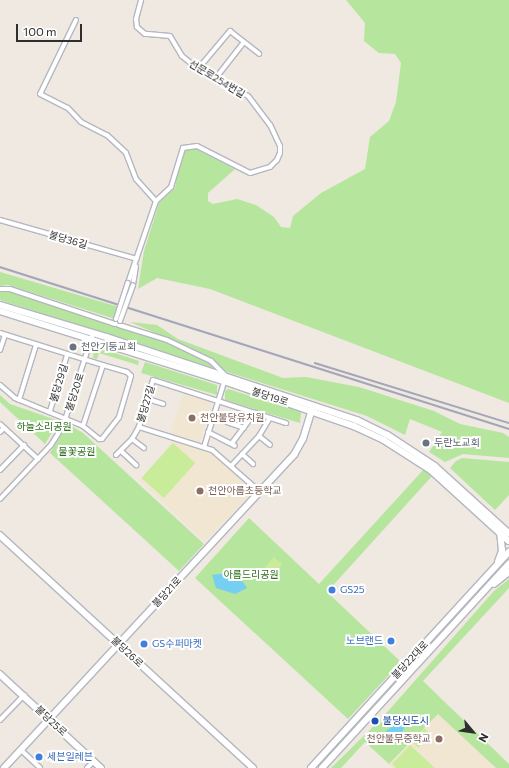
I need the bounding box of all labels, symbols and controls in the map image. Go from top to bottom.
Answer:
scale bar [18,16,84,42]
text: 100 m [23,24,57,38]
street label: 선문로254번길 [187,58,247,100]
street label: 불당36길 [47,229,89,251]
place label: 천안기둥교회 [81,341,136,353]
marker: 천안기둥교회 [68,342,78,352]
street label: 불당29길 [48,363,70,403]
street label: 불당20로 [63,371,87,413]
street label: 불당27길 [135,384,157,424]
street label: 불당19로 [250,385,290,409]
place label: 천안불당유치원 [200,412,264,424]
marker: 천안불당유치원 [187,413,197,423]
park label: 하늘소리공원 [16,421,72,433]
place label: 두란노교회 [434,437,480,449]
marker: 두란노교회 [421,438,431,448]
park label: 물꽃공원 [59,446,95,458]
place label: 천안아름초등학교 [208,485,282,497]
marker: 천안아름초등학교 [195,486,205,496]
park label: 아름드리공원 [223,569,279,581]
street label: 불당21로 [150,574,184,610]
place label: GS25 [340,584,364,596]
marker: GS25 [327,585,337,595]
street label: 불당26로 [109,634,145,670]
place label: 노브랜드 [346,635,383,647]
marker: 노브랜드 [386,636,396,646]
place label: GS수퍼마켓 [152,638,202,650]
street label: 불당22대로 [389,638,431,682]
marker: GS수퍼마켓 [139,639,149,649]
street label: 불당25로 [33,703,69,739]
north arrow [453,712,493,752]
place label: 불당신도시 [383,715,429,727]
marker: 불당신도시 [370,716,380,726]
text: N [476,731,492,745]
place label: 천안불무중학교 [367,733,431,745]
marker: 천안불무중학교 [434,734,444,744]
place label: 세븐일레븐 [47,751,93,763]
marker: 세븐일레븐 [34,752,44,762]

